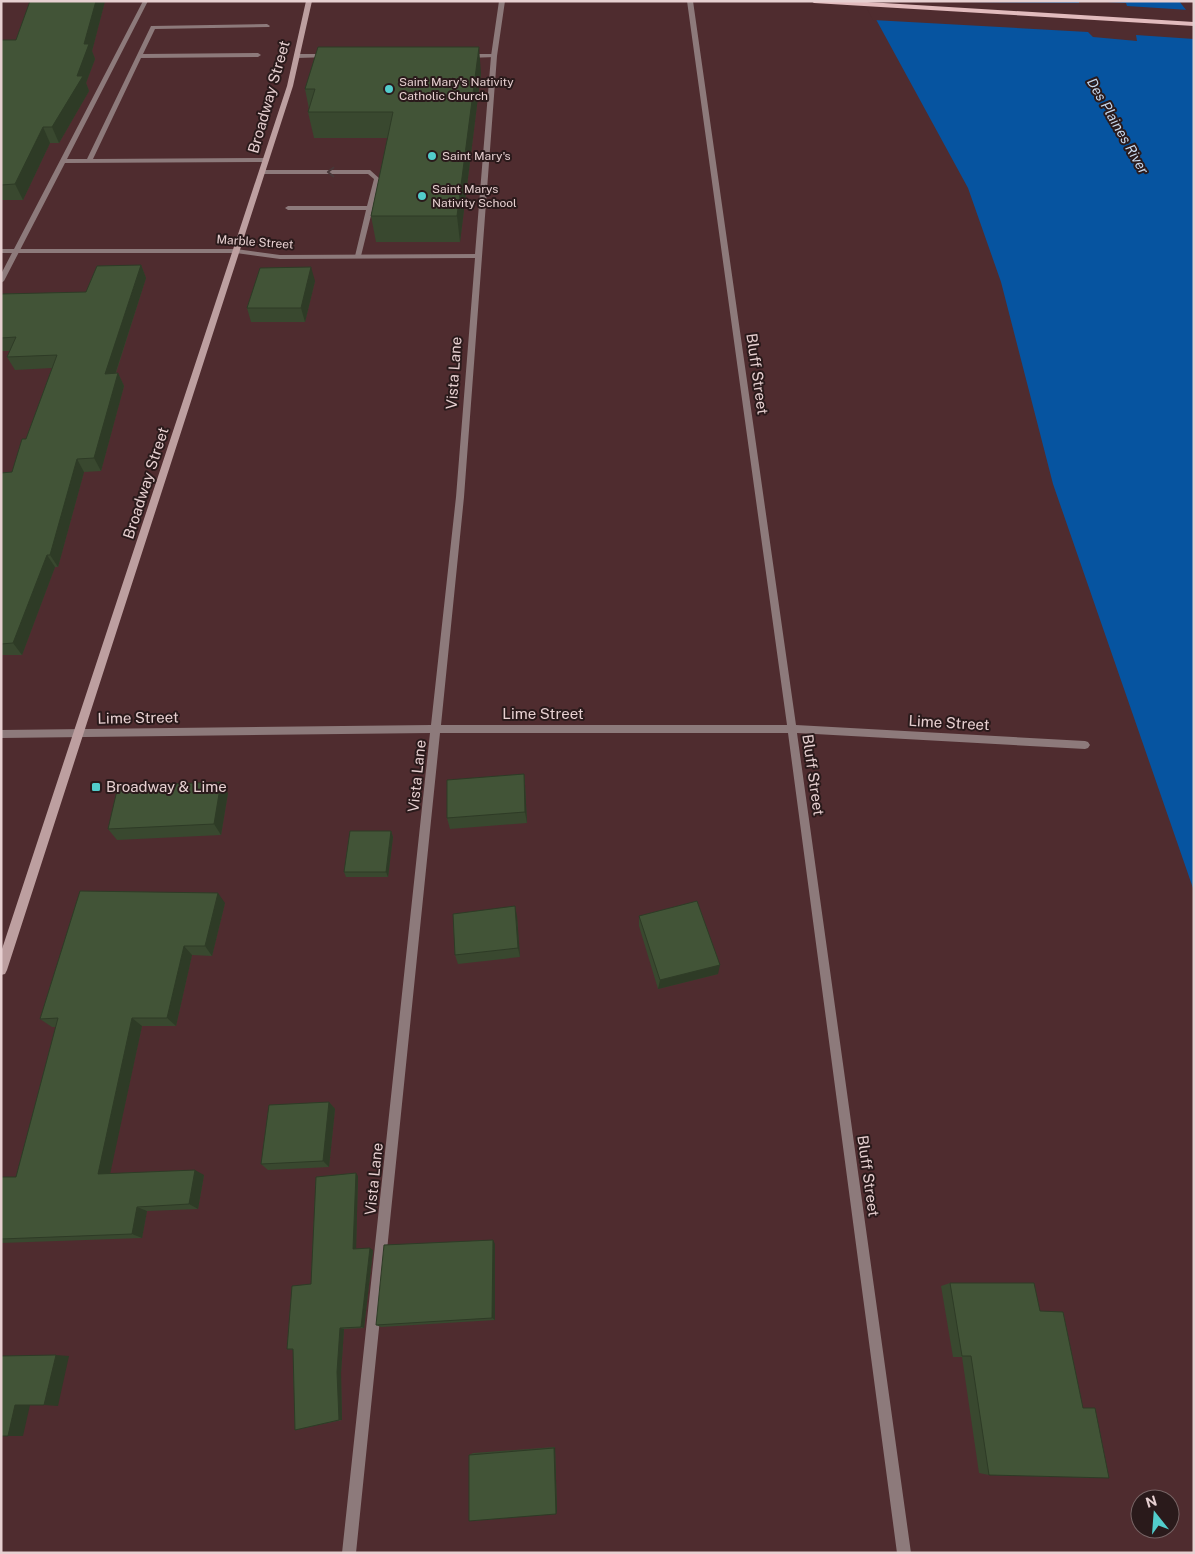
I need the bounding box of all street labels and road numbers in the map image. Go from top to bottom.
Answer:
street label: Broadway Street [244,38,293,155]
street label: Marble Street [216,232,294,252]
street label: Bluff Street [743,332,772,416]
street label: Vista Lane [442,336,465,410]
street label: Broadway Street [119,425,172,541]
street label: Lime Street [502,705,584,722]
street label: Lime Street [97,708,179,727]
street label: Lime Street [908,712,990,733]
street label: Bluff Street [799,733,828,817]
street label: Vista Lane [404,739,429,813]
street label: Bluff Street [854,1134,883,1218]
street label: Vista Lane [361,1142,386,1216]

